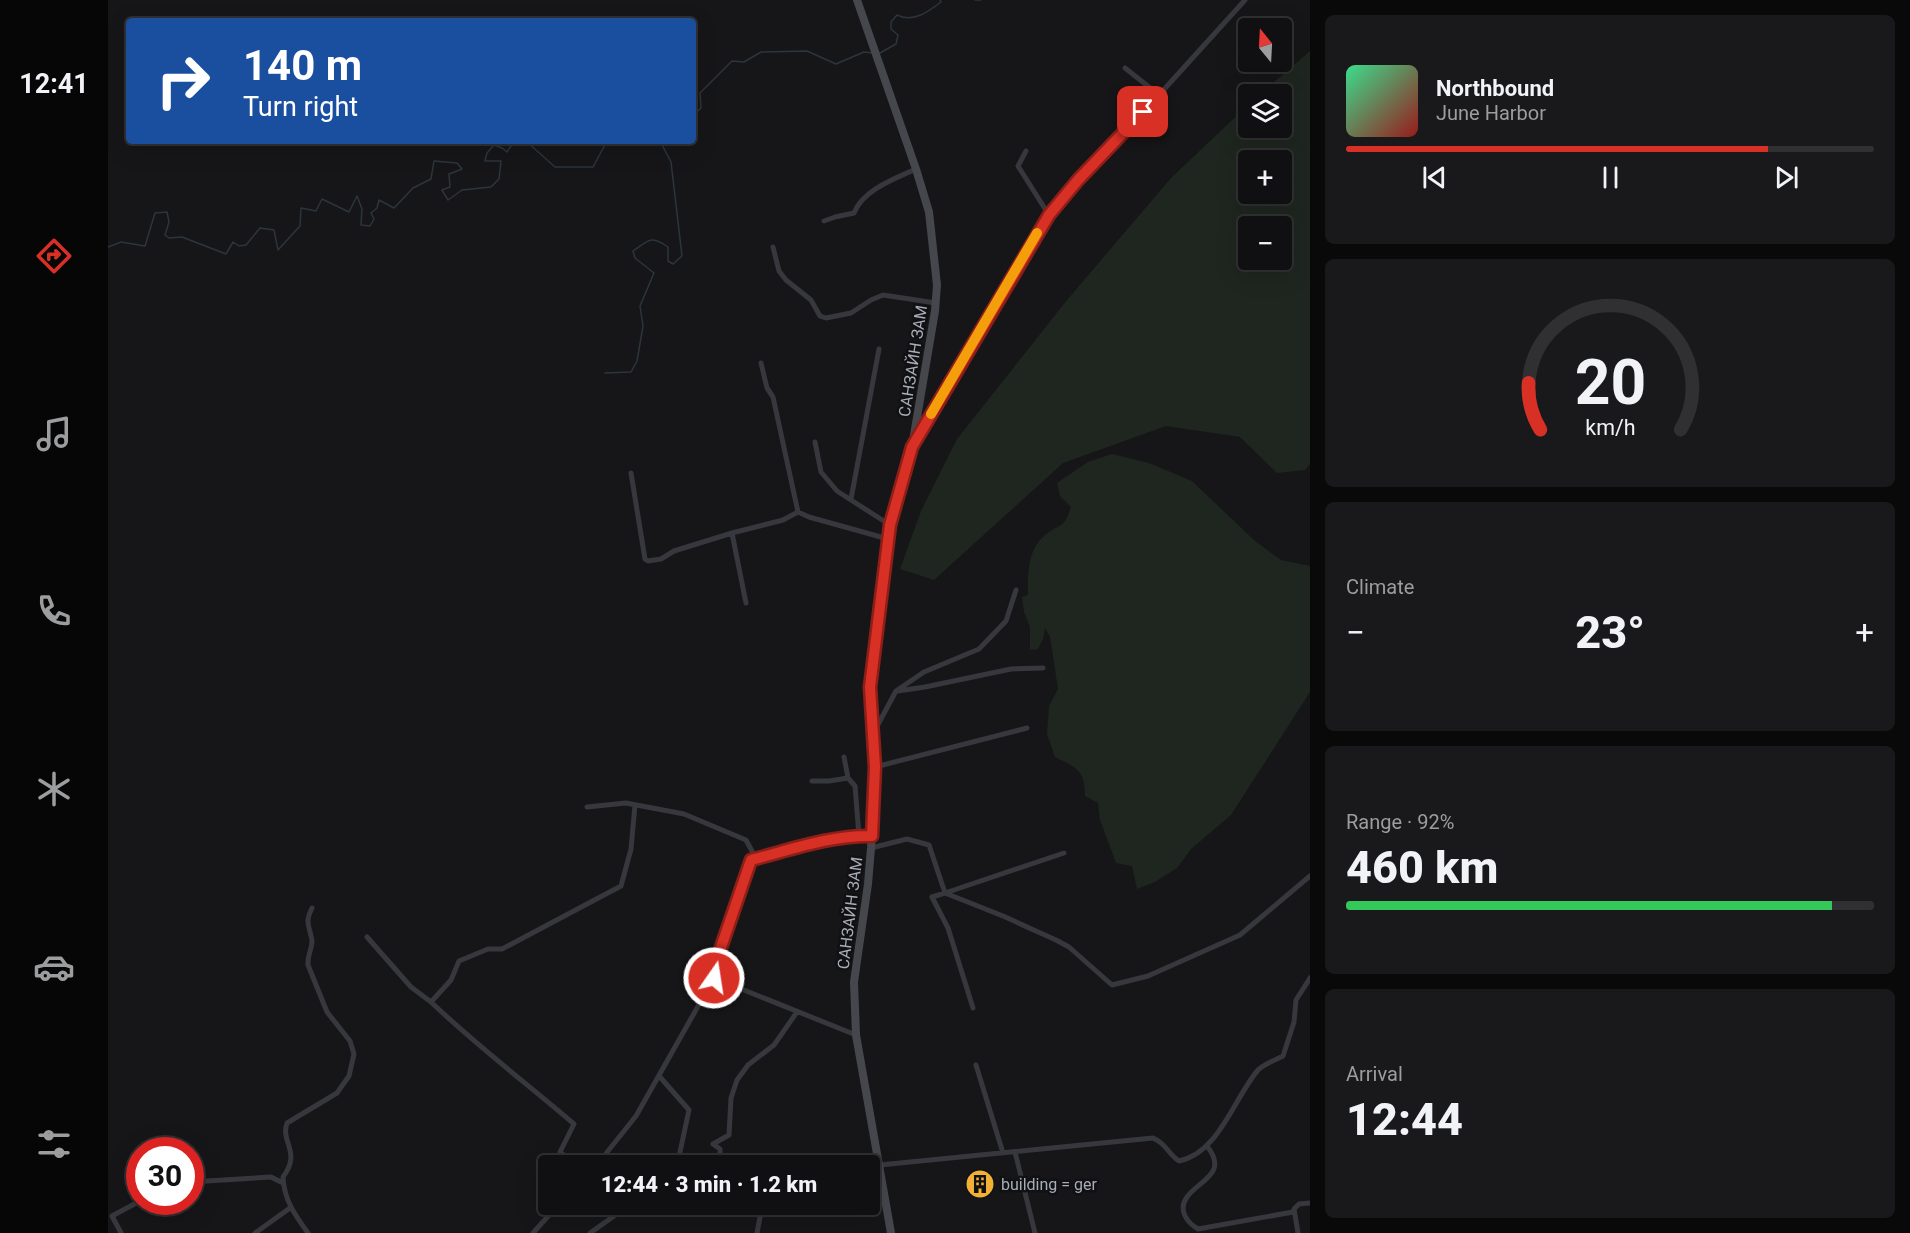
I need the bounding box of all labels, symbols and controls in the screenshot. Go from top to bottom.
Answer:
north arrow [1238,18,1292,72]
map controls [1238,18,1292,270]
text: 140 m [243,41,362,90]
icon: right [144,42,222,120]
text: 12:41 [19,68,89,100]
text: Northbound [1436,76,1554,101]
button: layers [1238,84,1292,138]
pin [1117,86,1168,137]
text: Turn right [243,91,358,123]
icon: arrive [1126,95,1159,128]
text: June Harbor [1436,101,1546,125]
button: + [1238,150,1292,204]
icon: previous [1418,161,1451,194]
icon: pause [1594,161,1627,194]
icon: next [1770,161,1803,194]
button: − [1238,216,1292,270]
icon: directions [33,235,75,277]
street label: САНЗАЙН ЗАМ [895,304,931,418]
text: 20 [1574,346,1646,419]
icon: music [33,413,75,455]
text: km/h [1585,415,1635,440]
text: Climate [1346,575,1414,599]
icon: phone [33,590,75,632]
text: 23° [1575,606,1645,659]
text: − [1346,613,1365,652]
text: + [1855,613,1874,652]
icon: climate [33,768,75,810]
text: Range · 92% [1346,810,1454,834]
text: 460 km [1346,841,1498,894]
street label: САНЗАЙН ЗАМ [834,856,866,970]
icon: car [33,946,75,988]
position arrow [682,946,746,1010]
text: Arrival [1346,1062,1403,1086]
text: 12:44 [1346,1093,1463,1146]
icon: filters [33,1123,75,1165]
speed limit sign: 30 [126,1137,204,1215]
building icon: building = ger [964,1168,996,1200]
text: 12:44 · 3 min · 1.2 km [601,1172,817,1197]
place label: building = ger [1001,1175,1098,1194]

